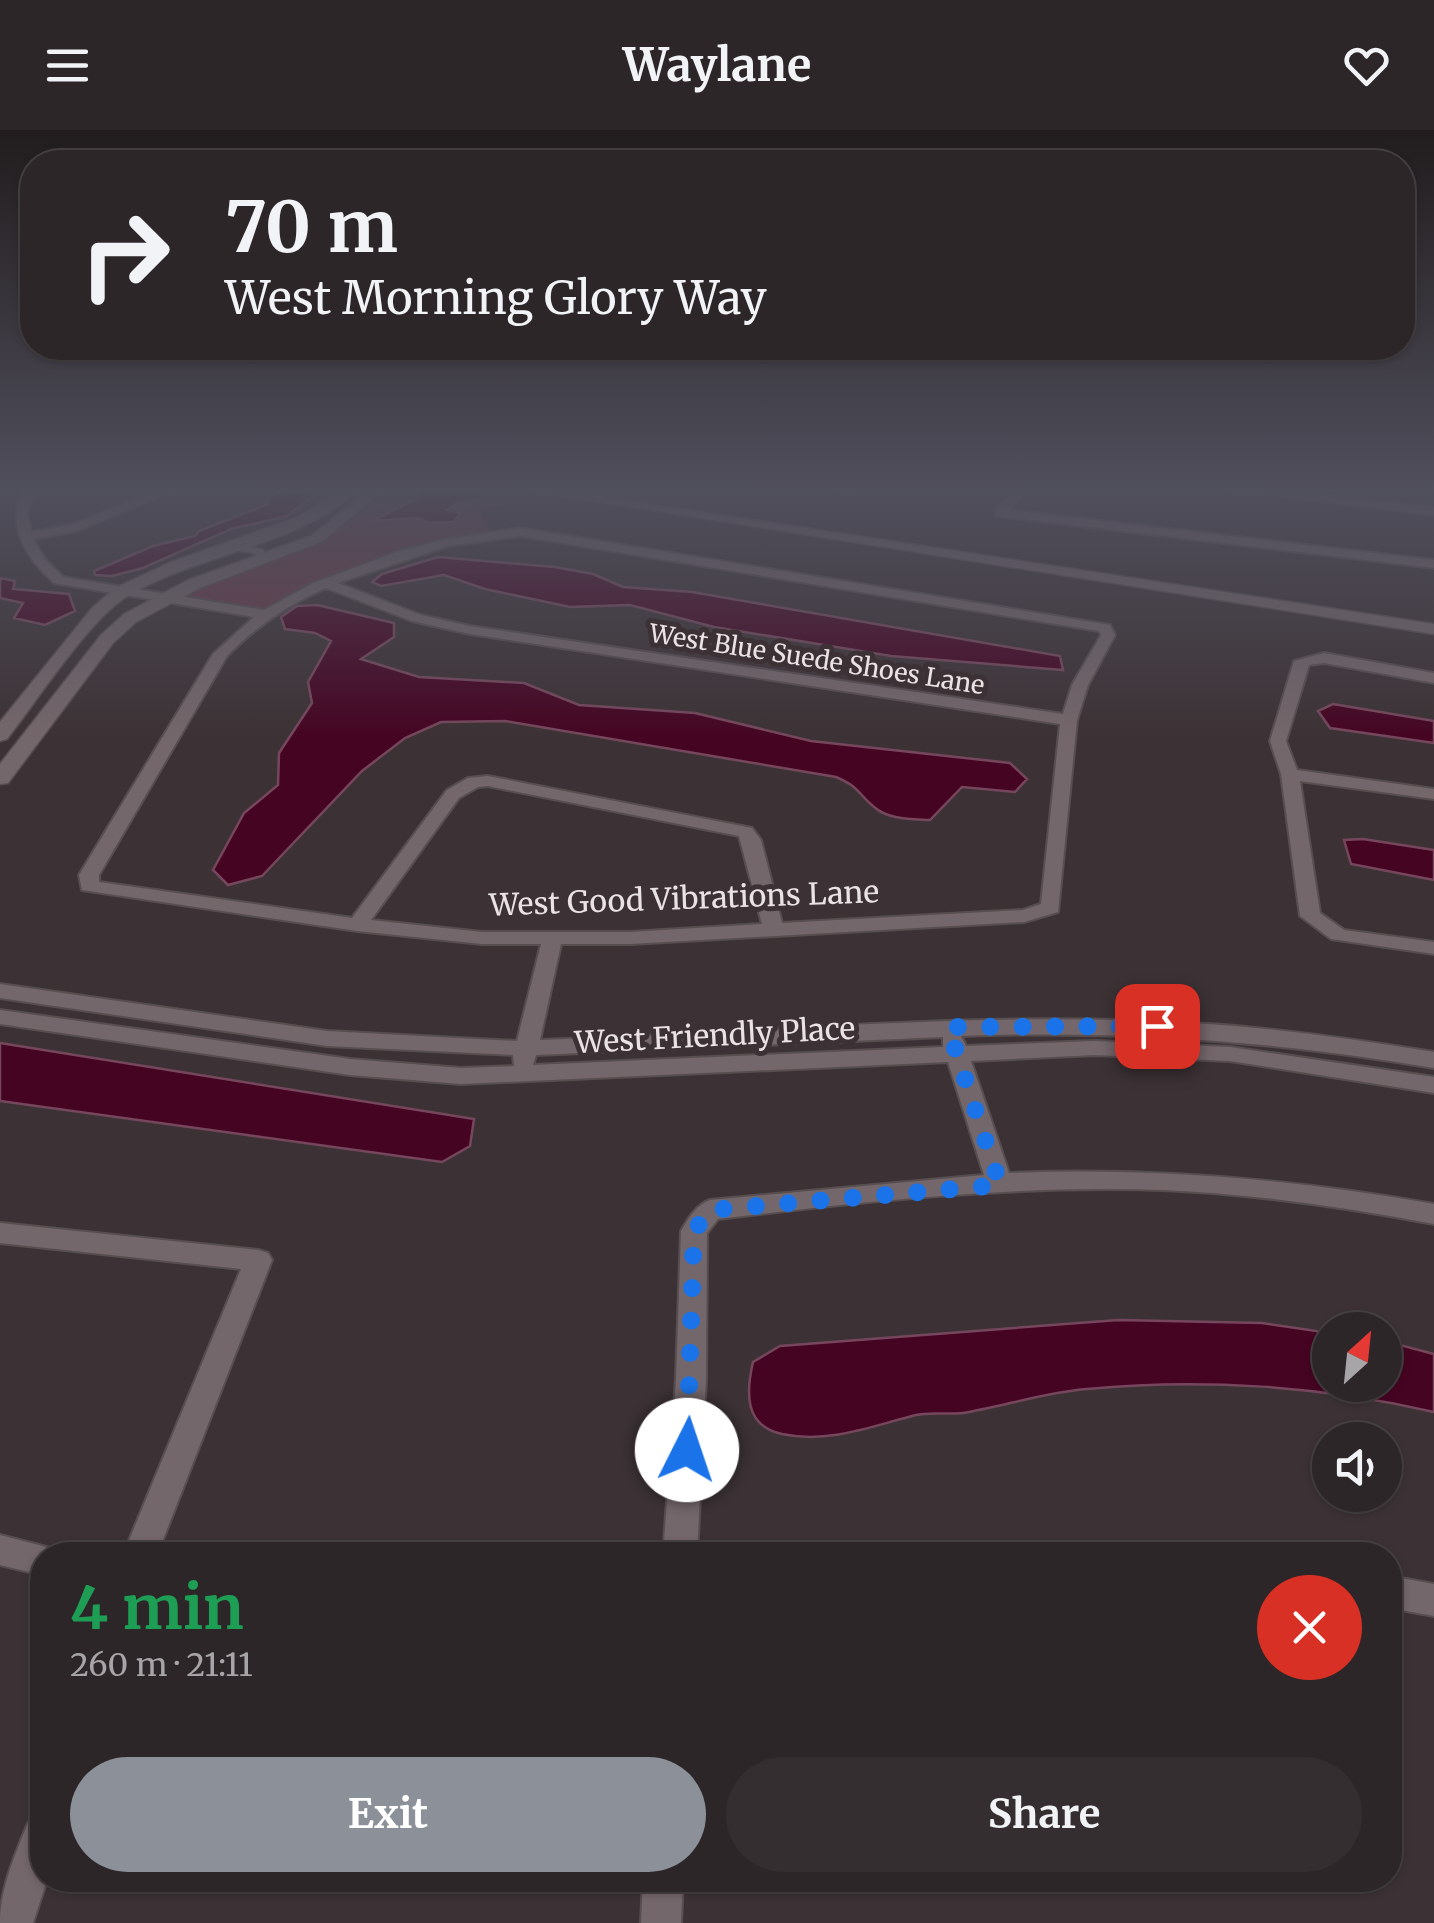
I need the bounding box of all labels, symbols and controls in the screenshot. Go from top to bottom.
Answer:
text: Waylane [623,37,811,93]
icon: menu [40,38,95,93]
icon: heart [1339,38,1394,93]
text: 70 m [225,183,398,271]
icon: right [60,190,190,320]
text: West Morning Glory Way [225,270,767,326]
street label: West Blue Suede Shoes Lane [646,617,987,701]
street label: West Good Vibrations Lane [487,872,880,924]
pin [1115,984,1200,1069]
icon: arrive [1130,999,1185,1054]
street label: West Friendly Place [573,1009,856,1061]
north arrow [1312,1312,1402,1402]
map controls [1312,1312,1402,1512]
position arrow [635,1398,739,1502]
button: sound [1312,1422,1402,1512]
text: 4 min [70,1570,244,1645]
button: close [1257,1575,1362,1680]
text: 260 m · 21:11 [70,1645,253,1685]
button: Exit [70,1757,706,1872]
button: Share [726,1757,1362,1872]

